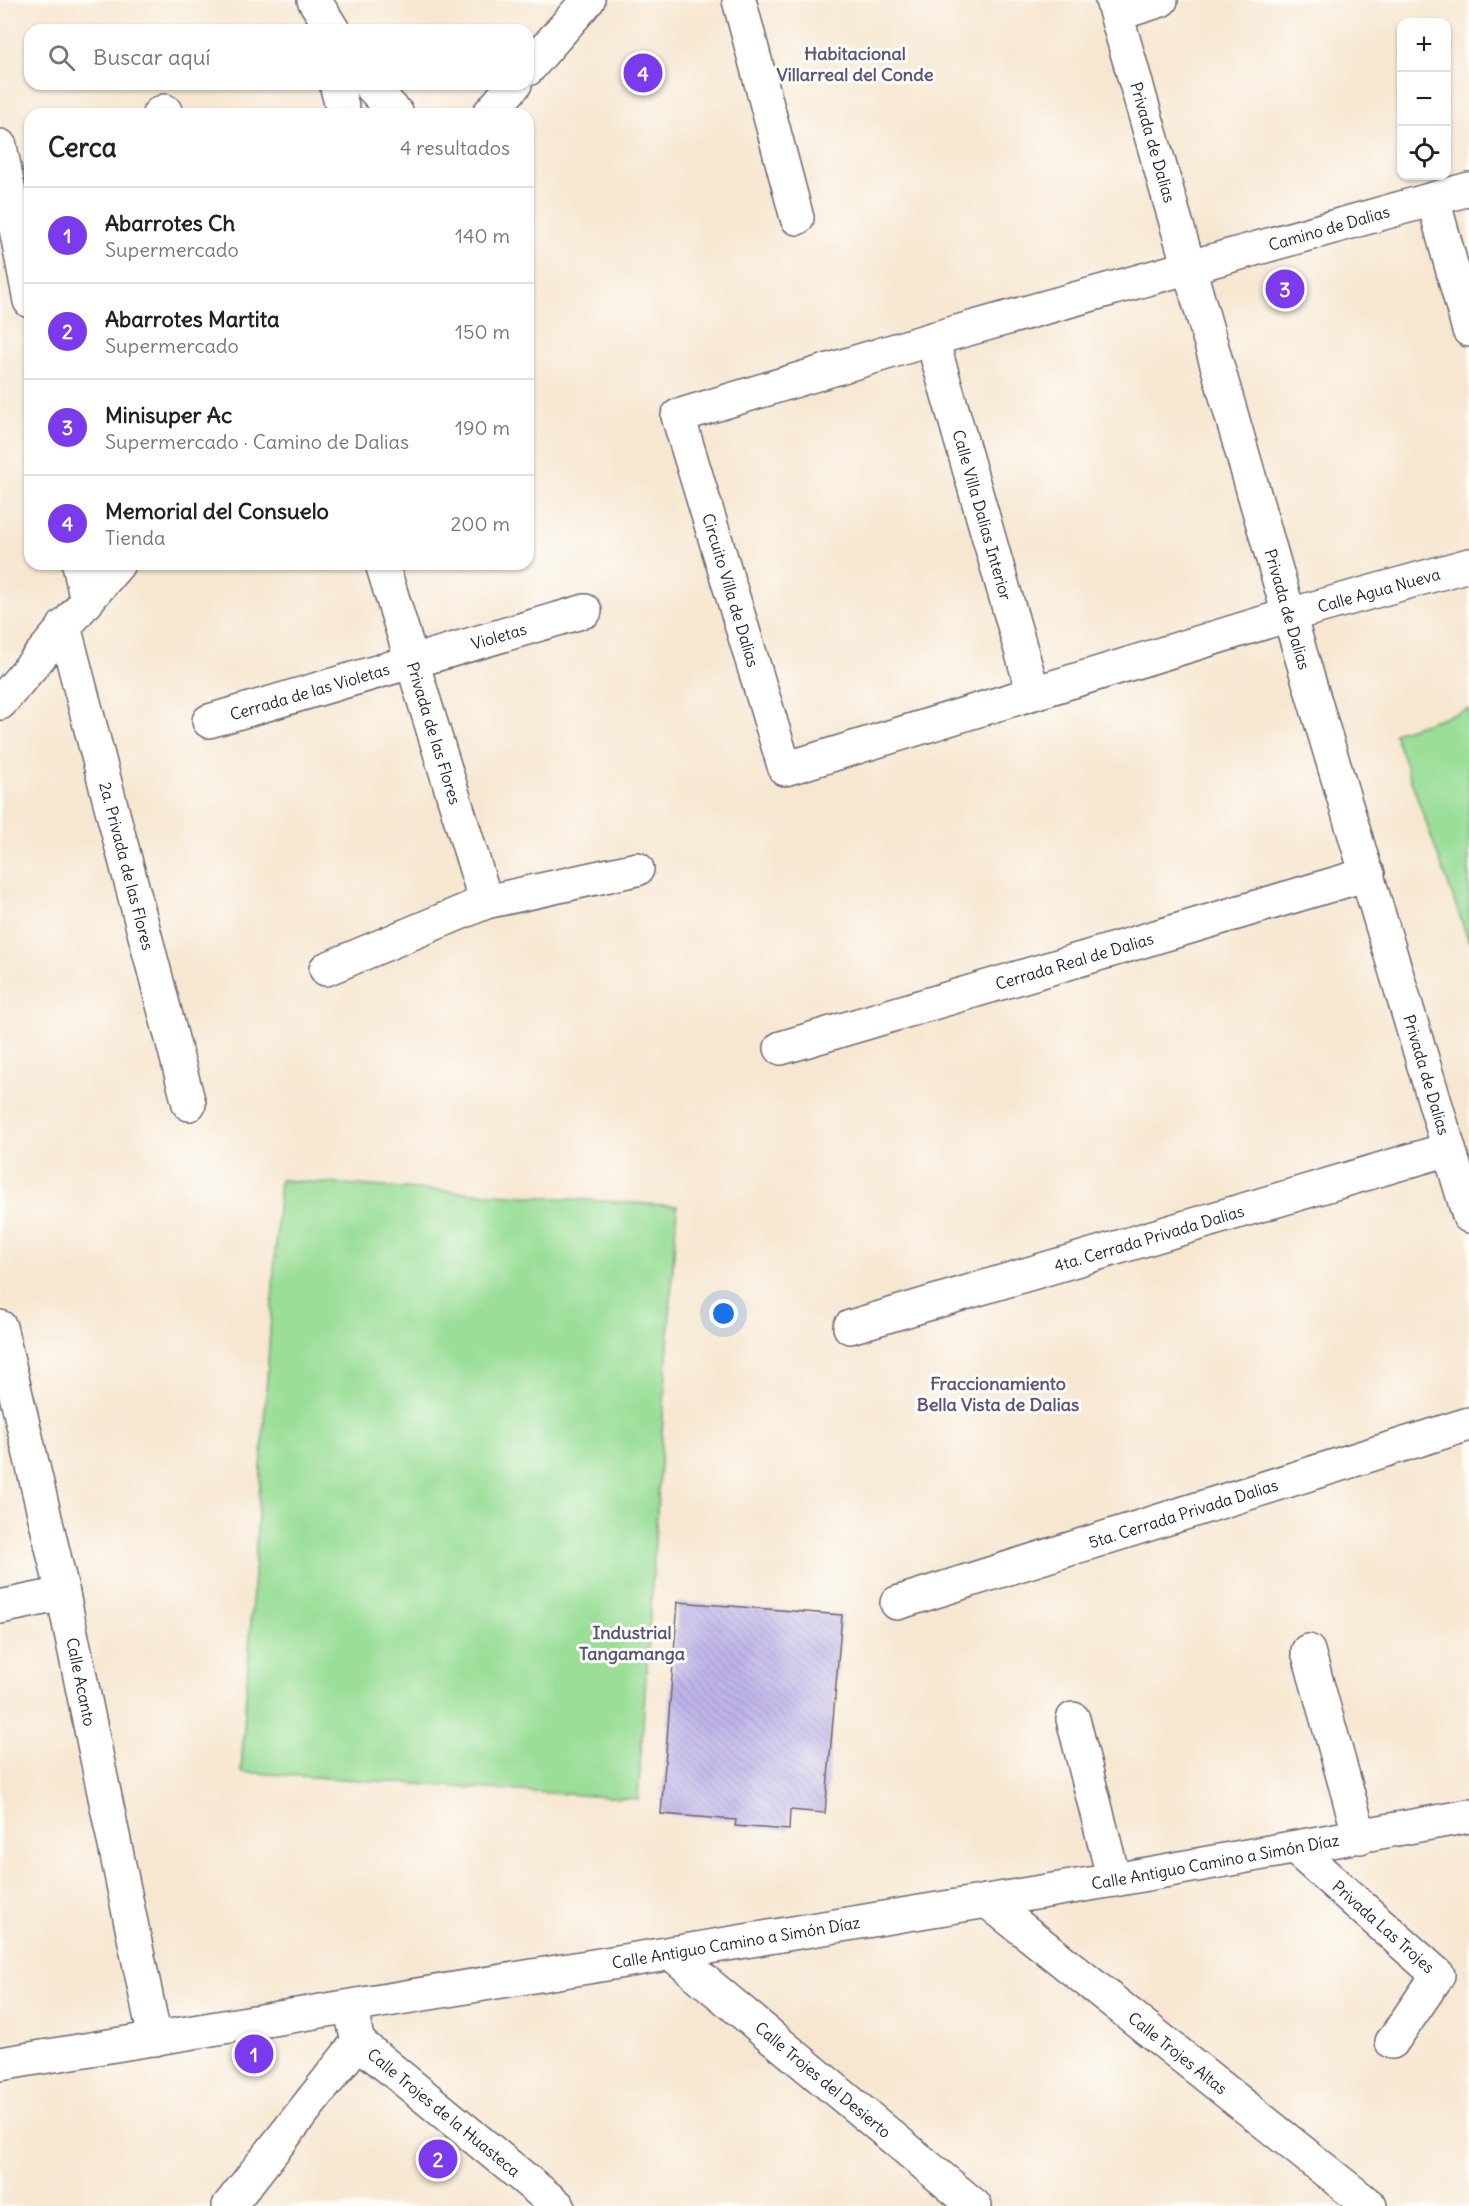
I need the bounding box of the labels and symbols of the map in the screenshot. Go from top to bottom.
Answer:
district label: Habitacional Villarreal del Conde [777,42,934,86]
pin: 4 [624,50,662,96]
street label: Privada de Dalias [1126,80,1180,205]
street label: Camino de Dalias [1266,201,1392,255]
pin: 3 [1266,266,1304,312]
street label: Calle Villa Dalias Interior [948,427,1016,603]
street label: Circuito Villa de Dalias [698,511,764,669]
street label: Privada de Dalias [1260,547,1315,672]
street label: Calle Agua Nueva [1315,564,1442,617]
street label: Violetas [469,619,529,654]
street label: Cerrada de las Violetas [228,659,392,724]
street label: Privada de las Flores [403,659,465,807]
street label: 2a. Privada de las Flores [95,780,158,952]
street label: Cerrada Real de Dalias [993,928,1156,994]
street label: Privada de Dalias [1399,1012,1454,1137]
street label: 4ta. Cerrada Privada Dalias [1052,1200,1246,1276]
your location [709,1299,738,1328]
district label: Fraccionamiento Bella Vista de Dalias [917,1372,1079,1416]
street label: 5ta. Cerrada Privada Dalias [1086,1474,1280,1552]
district label: Industrial Tangamanga [579,1621,685,1665]
street label: Calle Acanto [62,1636,100,1728]
street label: Calle Antiguo Camino a Simón Díaz [1090,1830,1341,1894]
street label: Privada Las Trojes [1328,1876,1439,1977]
street label: Calle Antiguo Camino a Simón Díaz [610,1912,862,1973]
street label: Calle Trojes Altas [1124,2008,1231,2098]
street label: Calle Trojes del Desierto [751,2017,895,2142]
pin: 1 [234,2032,274,2076]
street label: Calle Trojes de la Huasteca [363,2044,524,2181]
pin: 2 [418,2136,458,2182]

